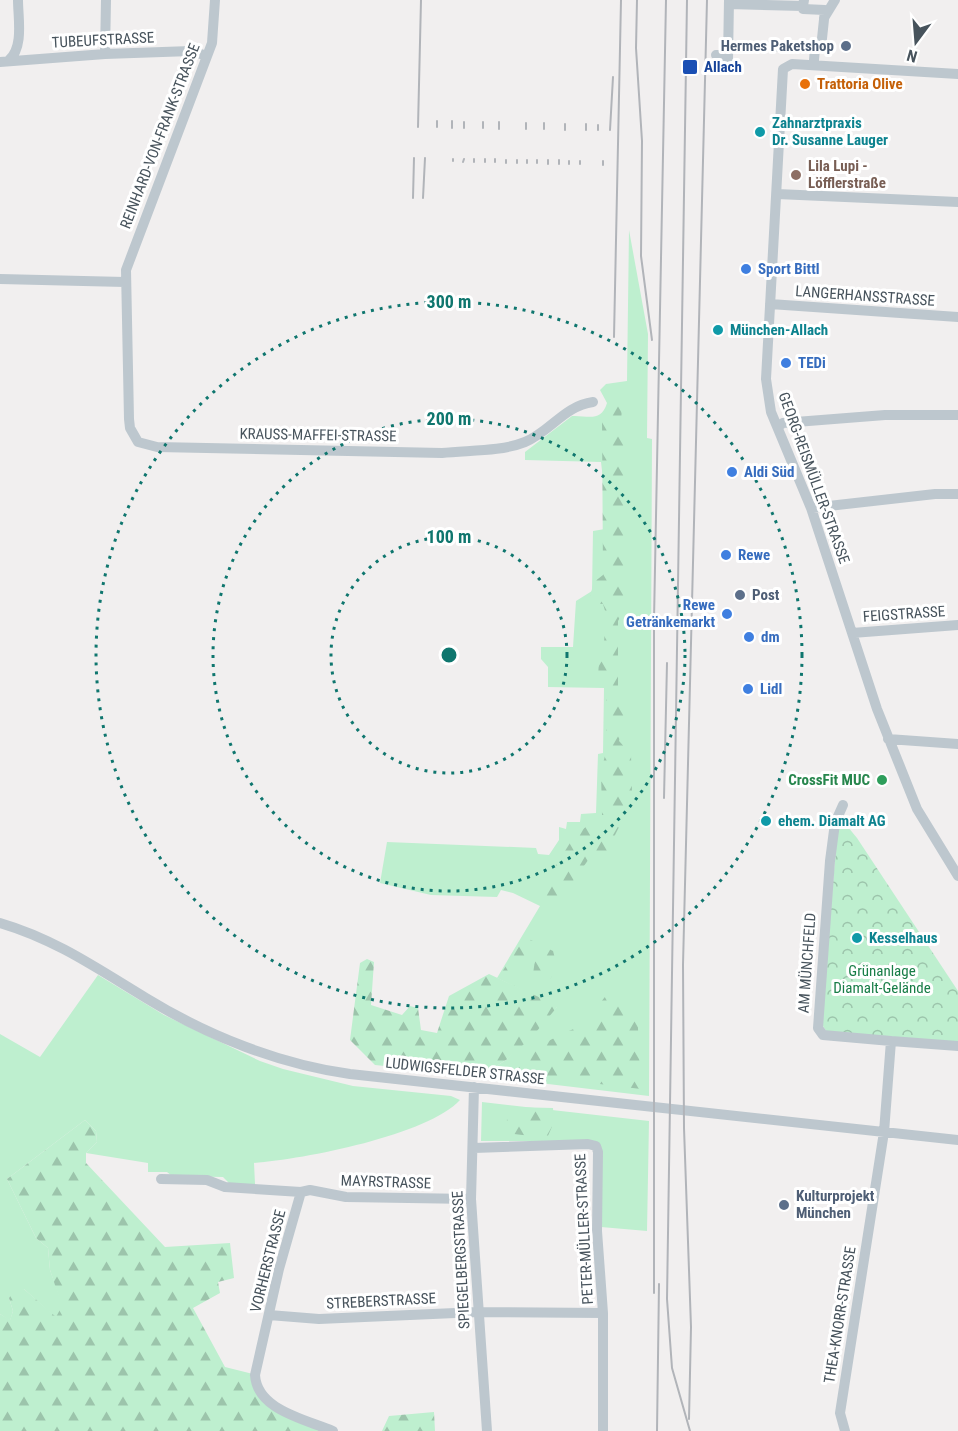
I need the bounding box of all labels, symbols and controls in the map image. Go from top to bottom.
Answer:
north arrow [886,12,946,72]
street label: TUBEUFSTRASSE [51,28,155,52]
place label: Hermes Paketshop [721,37,834,55]
marker: Hermes Paketshop [839,39,853,53]
street label: REINHARD-VON-FRANK-STRASSE [116,41,204,231]
text: N [905,45,919,66]
marker: Allach [681,58,699,76]
place label: Allach [704,58,742,76]
place label: Trattoria Olive [817,75,903,93]
marker: Trattoria Olive [798,77,812,91]
place label: Zahnarztpraxis Dr. Susanne Lauger [772,114,888,149]
marker: Zahnarztpraxis Dr. Susanne Lauger [753,125,767,139]
place label: Lila Lupi - Löfflerstraße [808,157,886,192]
marker: Lila Lupi - Löfflerstraße [789,168,803,182]
place label: Sport Bittl [758,260,820,278]
marker: Sport Bittl [739,262,753,276]
street label: LANGERHANSSTRASSE [795,282,935,310]
text: 300 m [427,291,471,312]
place label: München-Allach [730,321,828,339]
marker: München-Allach [711,323,725,337]
place label: TEDi [798,354,826,372]
marker: TEDi [779,356,793,370]
street label: GEORG-REISMÜLLER-STRASSE [775,390,853,566]
text: 200 m [427,408,471,429]
street label: KRAUSS-MAFFEI-STRASSE [239,425,397,445]
place label: Aldi Süd [744,463,794,481]
marker: Aldi Süd [725,465,739,479]
text: 100 m [427,526,471,547]
place label: Rewe [738,546,770,564]
marker: Rewe [719,548,733,562]
place label: Post [752,586,780,604]
marker: Post [733,588,747,602]
place label: Rewe Getränkemarkt [626,596,715,631]
street label: FEIGSTRASSE [862,602,946,626]
marker: Rewe Getränkemarkt [720,607,734,621]
place label: dm [761,628,780,646]
marker: dm [742,630,756,644]
centre of rings [439,645,459,665]
place label: Lidl [760,680,782,698]
marker: Lidl [741,682,755,696]
place label: CrossFit MUC [788,771,870,789]
marker: CrossFit MUC [875,773,889,787]
place label: ehem. Diamalt AG [778,812,886,830]
marker: ehem. Diamalt AG [759,814,773,828]
street label: AM MÜNCHFELD [795,912,819,1014]
place label: Kesselhaus [869,929,938,947]
marker: Kesselhaus [850,931,864,945]
park label: Grünanlage Diamalt-Gelände [833,962,931,997]
street label: LUDWIGSFELDER STRASSE [385,1054,545,1088]
street label: PETER-MÜLLER-STRASSE [571,1153,597,1305]
street label: MAYRSTRASSE [340,1171,432,1193]
place label: Kulturprojekt München [796,1187,875,1222]
street label: SPIEGELBERGSTRASSE [448,1190,474,1330]
marker: Kulturprojekt München [777,1198,791,1212]
street label: VORHERSTRASSE [247,1208,289,1314]
street label: THEA-KNORR-STRASSE [820,1245,860,1385]
street label: STREBERSTRASSE [326,1289,436,1313]

